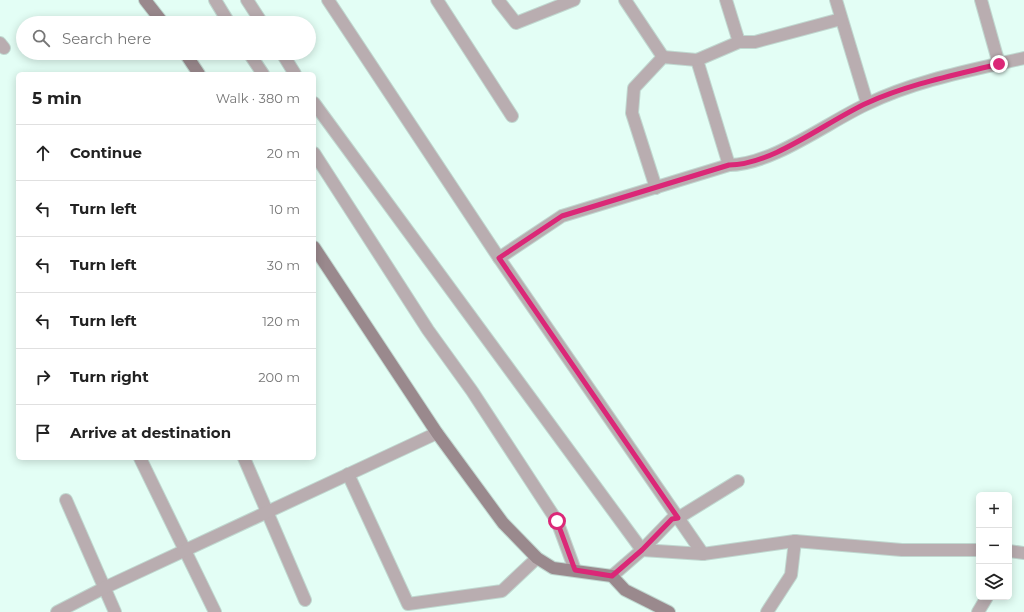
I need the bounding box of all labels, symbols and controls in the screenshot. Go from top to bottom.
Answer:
search box [16,16,316,60]
icon: search [30,27,52,49]
text: Search here [62,29,151,48]
route end [990,55,1008,73]
text: 5 min [32,88,82,108]
text: Walk · 380 m [216,90,300,106]
icon: ahead [32,142,54,164]
text: Continue [70,143,142,162]
text: 20 m [267,145,300,161]
icon: left [32,198,54,220]
text: Turn left [70,199,137,218]
text: 10 m [270,201,300,217]
icon: left [32,254,54,276]
text: Turn left [70,255,137,274]
text: 30 m [267,257,300,273]
icon: left [32,310,54,332]
text: Turn left [70,311,137,330]
text: 120 m [262,313,300,329]
icon: right [32,366,54,388]
text: Turn right [70,367,149,386]
text: 200 m [258,369,300,385]
icon: arrive [32,422,54,444]
text: Arrive at destination [70,423,231,442]
map controls [976,492,1012,600]
button: + [976,492,1012,528]
route start [548,512,566,530]
button: − [976,528,1012,564]
button: layers [976,564,1012,600]

